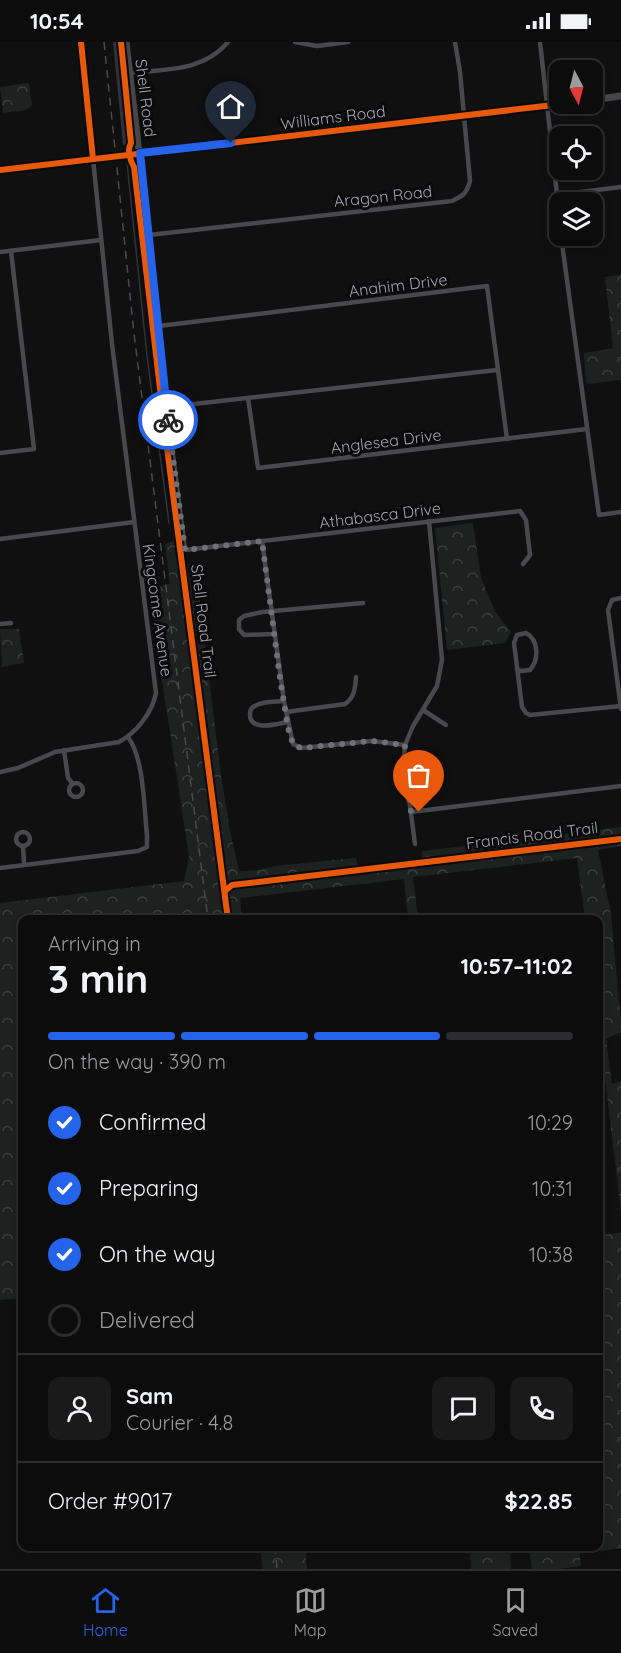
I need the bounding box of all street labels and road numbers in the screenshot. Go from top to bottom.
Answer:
street label: Shell Road [131,58,161,138]
street label: Williams Road [279,101,387,133]
street label: Aragon Road [333,181,433,211]
street label: Anahim Drive [348,269,448,301]
street label: Anglesea Drive [330,424,442,458]
street label: Athabasca Drive [318,498,442,532]
street label: Kingcome Avenue [139,542,177,678]
street label: Shell Road Trail [187,563,221,679]
street label: Francis Road Trail [465,817,599,853]

